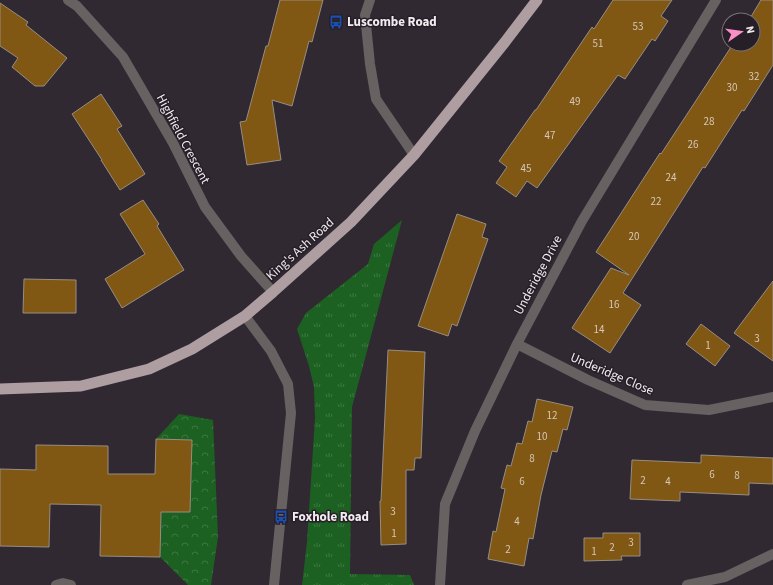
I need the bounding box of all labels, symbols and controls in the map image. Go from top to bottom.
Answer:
north arrow [721,12,761,52]
place label: Luscombe Road [347,13,437,31]
bus stop icon: Luscombe Road [328,14,344,30]
house number: 53 [633,19,643,34]
text: N [742,25,758,35]
house number: 51 [593,36,603,51]
house number: 32 [749,69,759,84]
house number: 30 [727,80,737,95]
street label: Highfield Crescent [152,91,215,188]
house number: 49 [570,94,580,109]
house number: 28 [704,114,715,129]
house number: 47 [545,128,555,143]
house number: 26 [688,137,699,152]
house number: 45 [521,161,531,176]
house number: 24 [666,170,677,185]
house number: 22 [651,194,661,209]
street label: King's Ash Road [262,214,338,284]
house number: 20 [629,229,639,244]
street label: Underidge Drive [509,232,567,318]
house number: 16 [609,297,620,312]
house number: 14 [594,322,605,337]
house number: 3 [754,331,760,346]
house number: 1 [705,338,711,353]
street label: Underidge Close [567,348,657,400]
house number: 12 [547,408,557,423]
house number: 10 [537,429,547,444]
house number: 8 [529,451,535,466]
house number: 6 [709,467,715,482]
house number: 8 [734,468,740,483]
house number: 2 [640,473,646,488]
house number: 6 [519,474,525,489]
house number: 4 [665,474,671,489]
house number: 3 [390,504,396,519]
place label: Foxhole Road [292,508,369,526]
bus stop icon: Foxhole Road [273,509,289,525]
house number: 4 [514,514,520,529]
house number: 1 [391,526,397,541]
house number: 3 [628,535,634,550]
house number: 2 [609,540,615,555]
house number: 2 [505,542,511,557]
house number: 1 [591,544,597,559]

